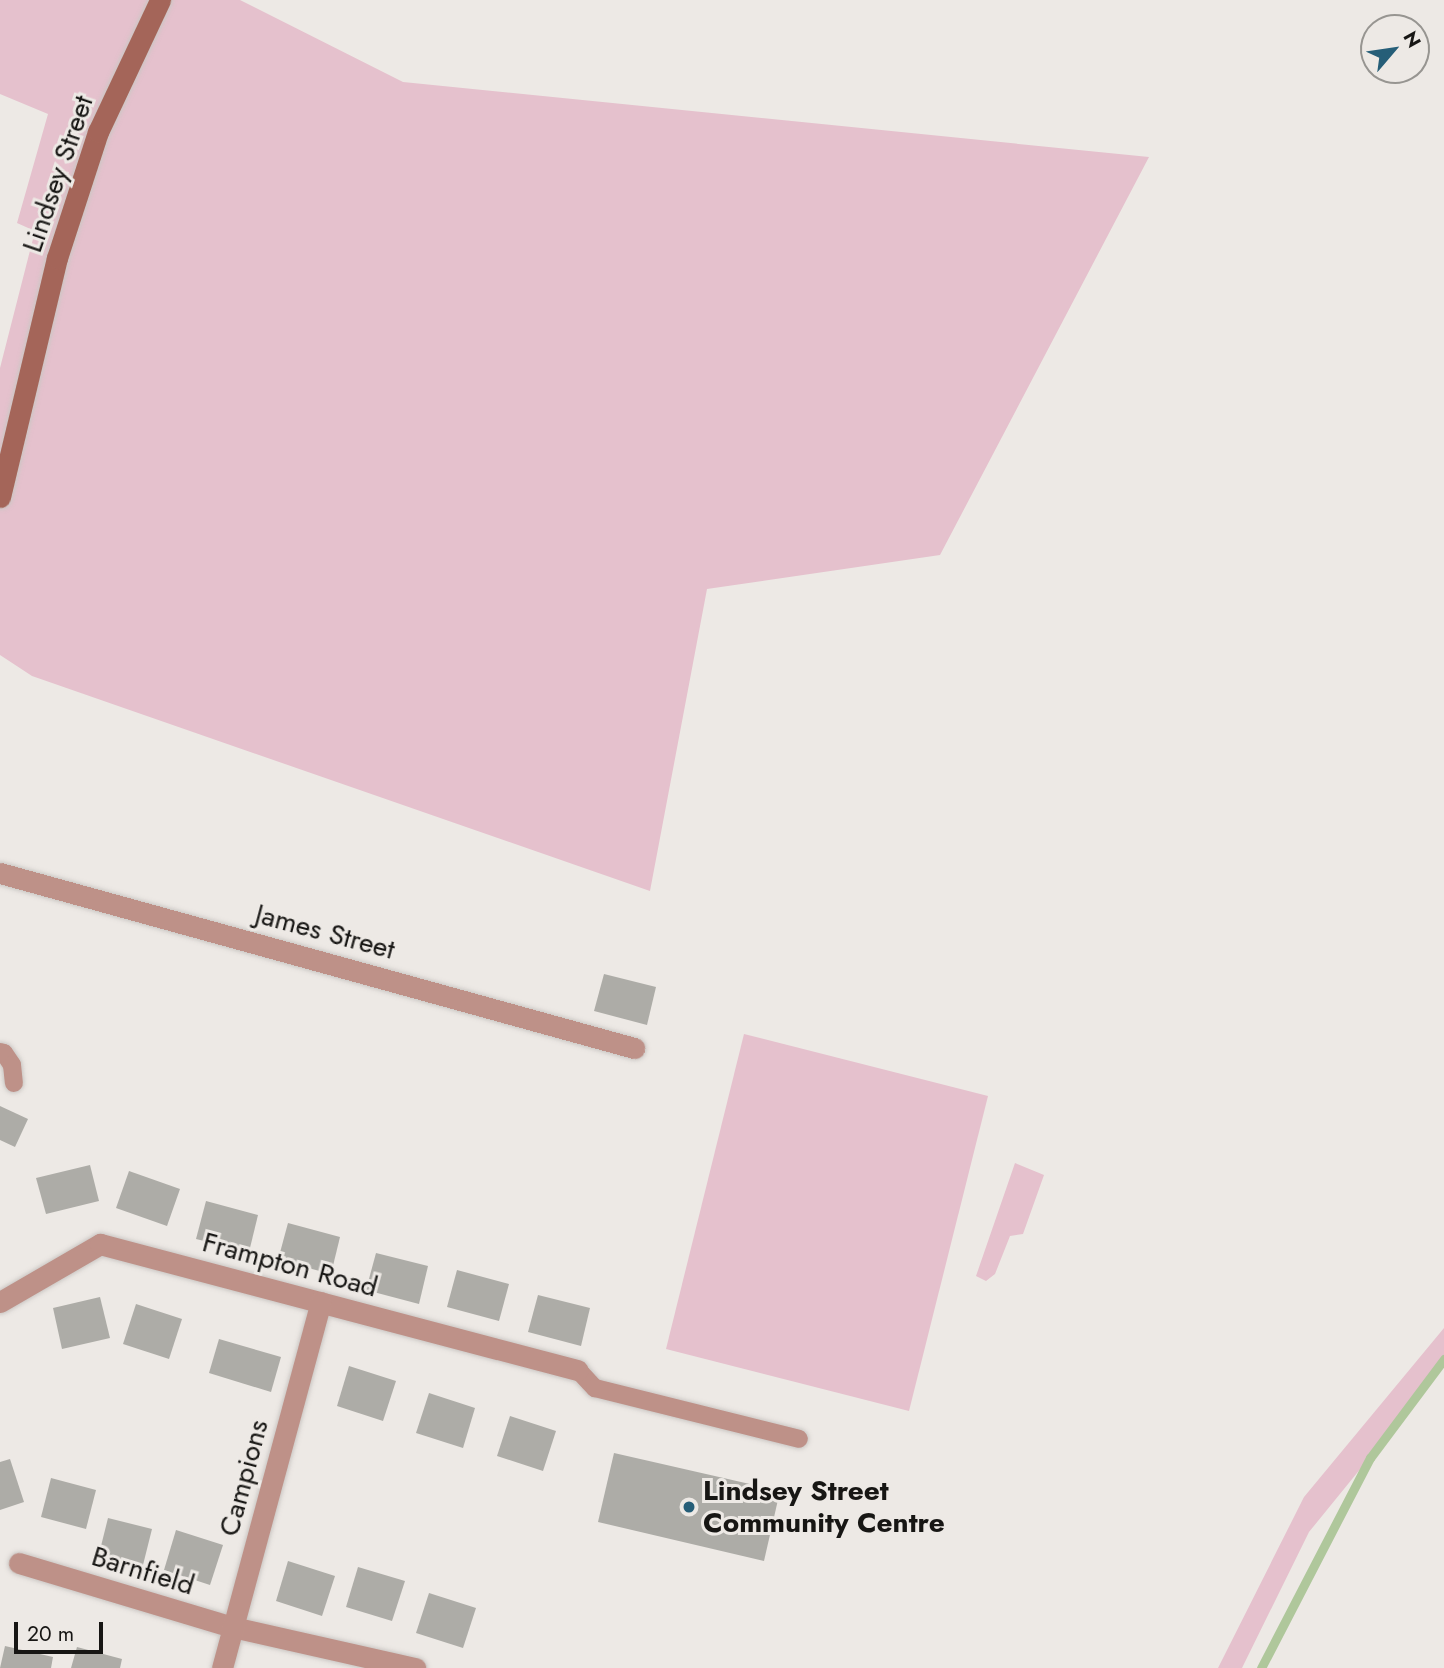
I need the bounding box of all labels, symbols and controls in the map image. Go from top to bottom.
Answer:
north arrow [1360,14,1430,84]
text: N [1397,26,1428,53]
street label: Lindsey Street [16,91,100,257]
street label: James Street [252,897,398,967]
street label: Frampton Road [199,1226,381,1304]
street label: Campions [212,1416,276,1540]
place label: Lindsey Street Community Centre [703,1474,945,1540]
marker: Lindsey Street Community Centre [681,1499,697,1515]
street label: Barnfield [88,1540,198,1602]
scale bar [18,1608,107,1652]
text: 20 m [27,1619,74,1649]

